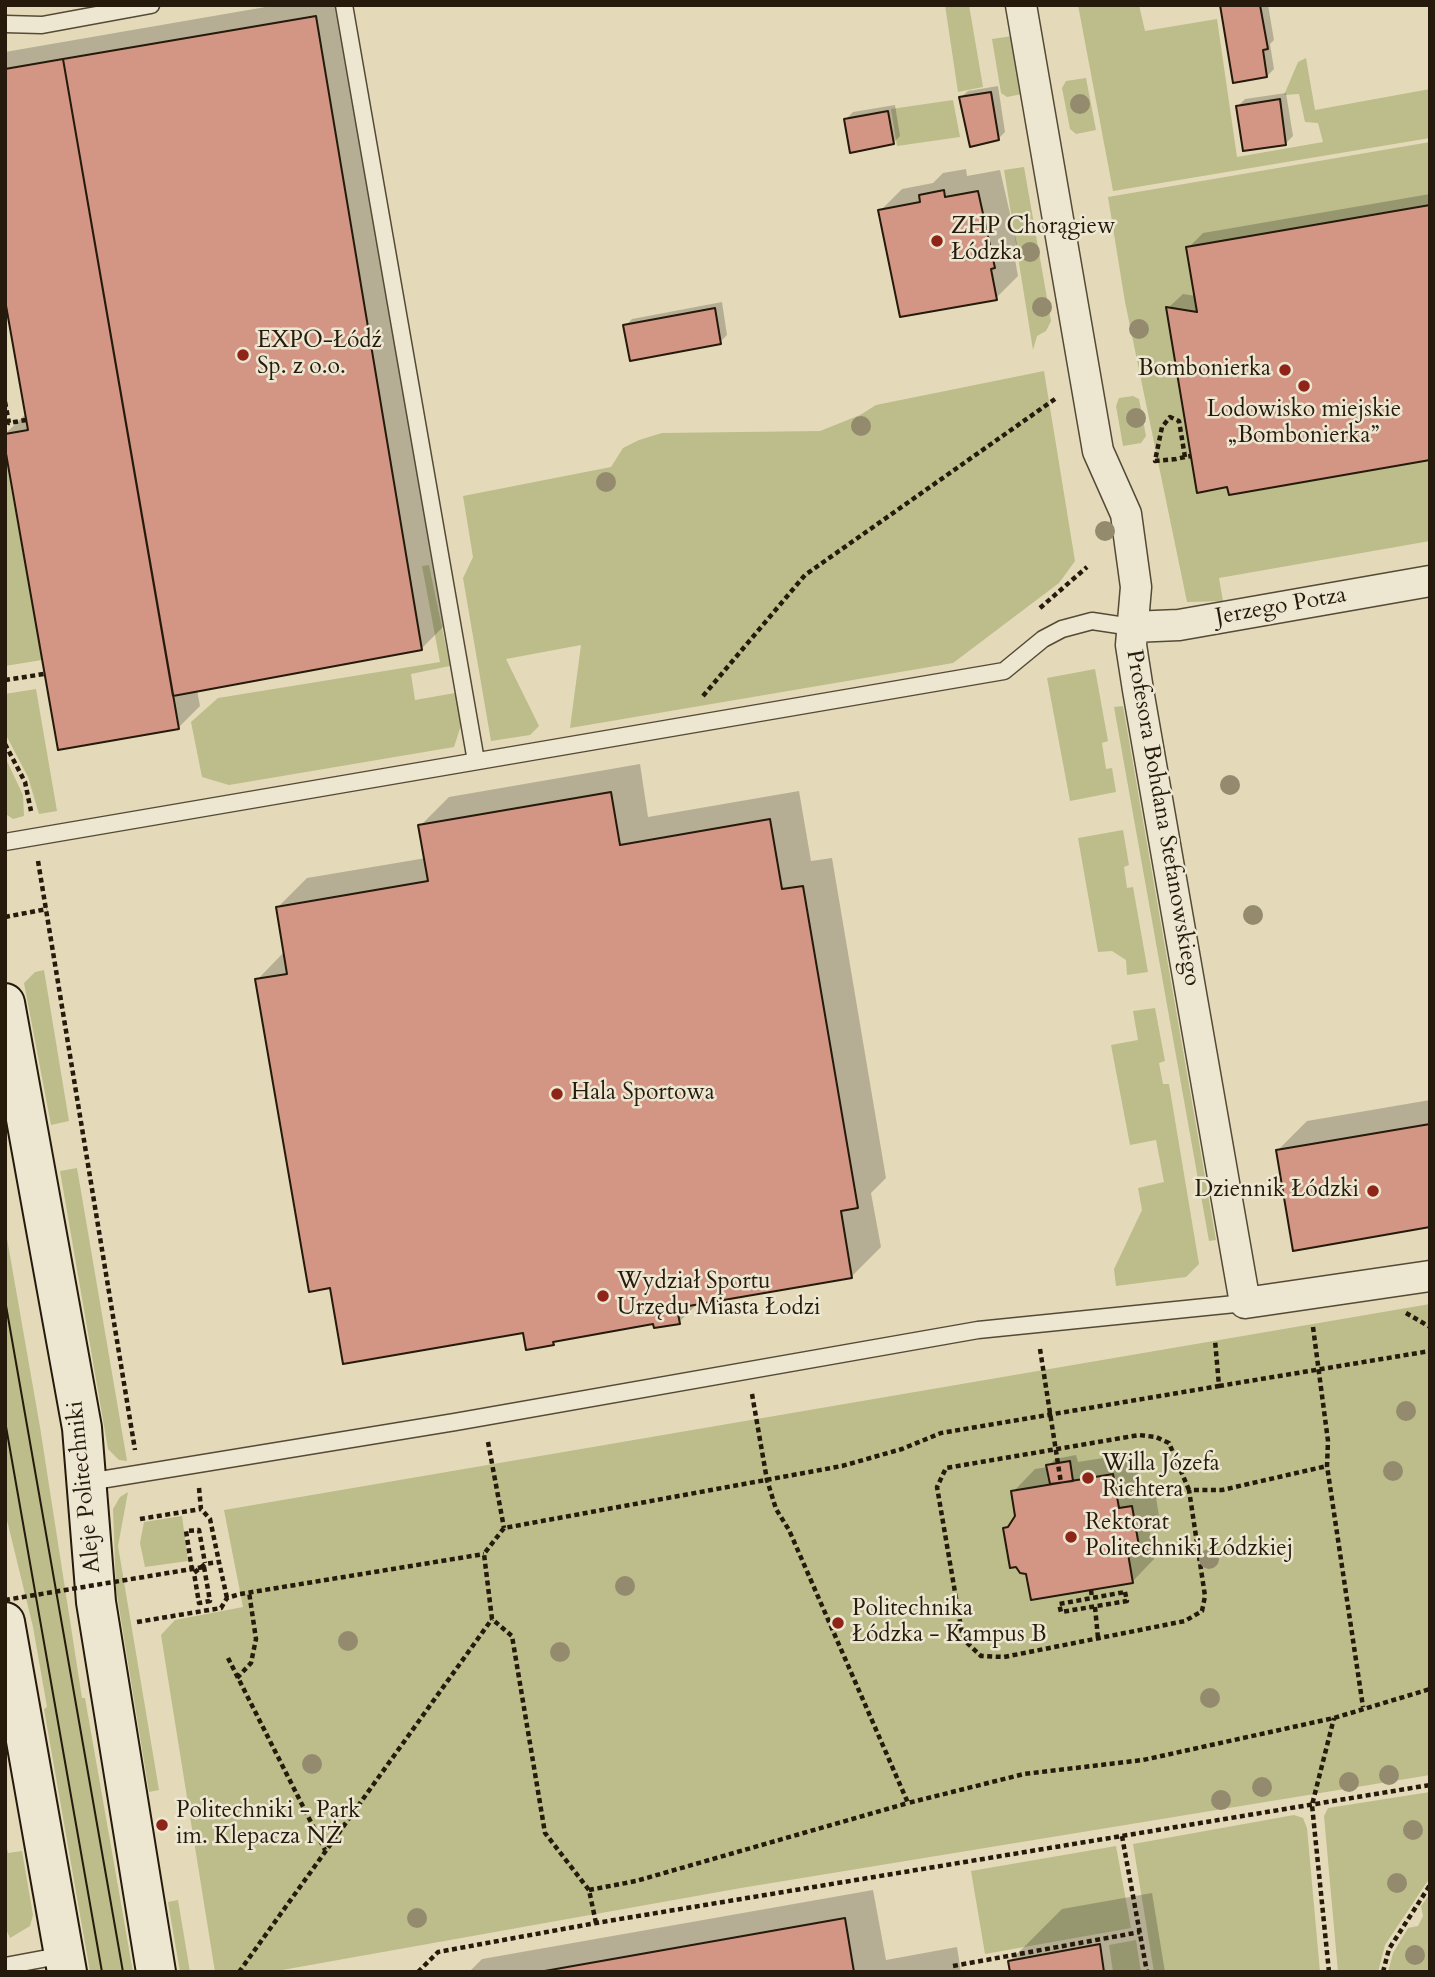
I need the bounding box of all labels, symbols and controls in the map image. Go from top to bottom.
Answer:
place label: ZHP Chorągiew Łódzka [951,214,1115,268]
marker: ZHP Chorągiew Łódzka [929,233,945,249]
place label: EXPO-Łódź Sp. z o.o. [257,328,382,382]
marker: EXPO-Łódź Sp. z o.o. [235,347,251,363]
place label: Bombonierka [1138,356,1271,384]
marker: Bombonierka [1277,362,1293,378]
marker: Lodowisko miejskie „Bombonierka” [1296,378,1312,394]
place label: Lodowisko miejskie „Bombonierka” [1207,397,1401,451]
street label: Jerzego Potza [1213,582,1349,632]
street label: Profesora Bohdana Stefanowskiego [1119,648,1205,988]
place label: Hala Sportowa [571,1080,715,1108]
marker: Hala Sportowa [549,1086,565,1102]
place label: Dziennik Łódzki [1194,1177,1359,1205]
marker: Dziennik Łódzki [1365,1183,1381,1199]
place label: Wydział Sportu Urzędu Miasta Łodzi [617,1269,820,1323]
marker: Wydział Sportu Urzędu Miasta Łodzi [595,1288,611,1304]
street label: Aleje Politechniki [62,1399,108,1575]
place label: Willa Józefa Richtera [1102,1451,1220,1505]
marker: Willa Józefa Richtera [1080,1470,1096,1486]
place label: Rektorat Politechniki Łódzkiej [1085,1510,1293,1564]
marker: Rektorat Politechniki Łódzkiej [1063,1529,1079,1545]
place label: Politechnika Łódzka - Kampus B [852,1596,1047,1650]
marker: Politechnika Łódzka - Kampus B [830,1615,846,1631]
place label: Politechniki - Park im. Klepacza NŻ [176,1798,360,1852]
marker: Politechniki - Park im. Klepacza NŻ [154,1817,170,1833]

